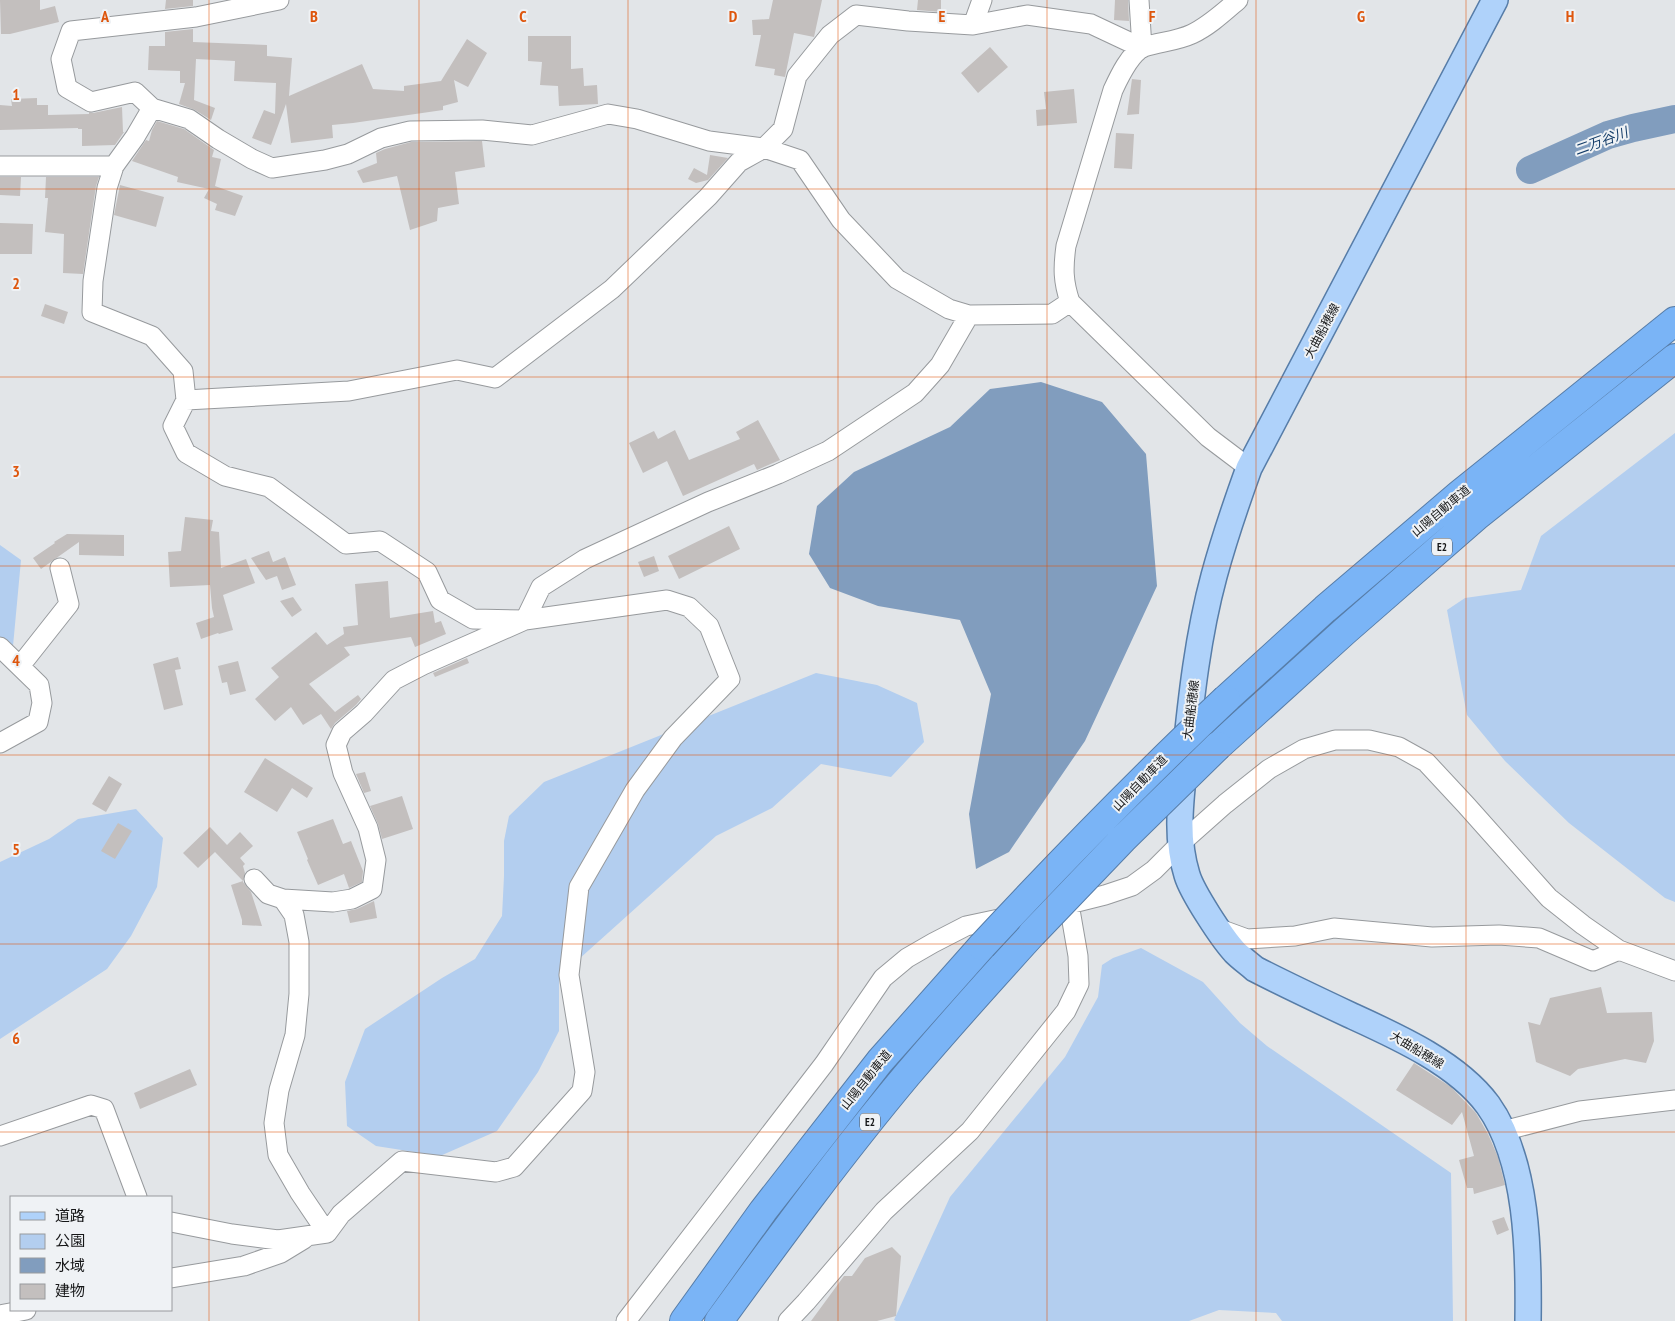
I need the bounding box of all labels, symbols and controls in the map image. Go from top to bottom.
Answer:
text: A [100,6,110,26]
text: B [310,6,318,26]
text: C [519,6,527,26]
text: D [729,6,738,26]
text: E [939,6,946,26]
text: F [1149,6,1156,26]
text: G [1357,6,1365,26]
text: H [1566,6,1574,26]
text: 1 [12,84,20,104]
water label: 二万谷川 [1572,122,1632,159]
text: 2 [12,273,20,293]
street label: 大曲船穂線 [1301,301,1342,361]
text: 3 [12,461,20,481]
street label: 山陽自動車道 [1408,482,1473,540]
road number: E2 [1432,538,1452,556]
text: 4 [12,650,20,670]
street label: 大曲船穂線 [1179,679,1202,741]
street label: 山陽自動車道 [1109,752,1170,814]
text: 5 [12,839,20,859]
text: 6 [12,1028,20,1048]
street label: 大曲船穂線 [1388,1028,1447,1071]
street label: 山陽自動車道 [837,1047,894,1112]
road number: E2 [860,1114,880,1130]
legend [10,1196,172,1311]
text: 道路 [55,1206,85,1225]
text: 公園 [55,1231,85,1250]
text: 水域 [55,1256,85,1275]
text: 建物 [55,1281,85,1300]

